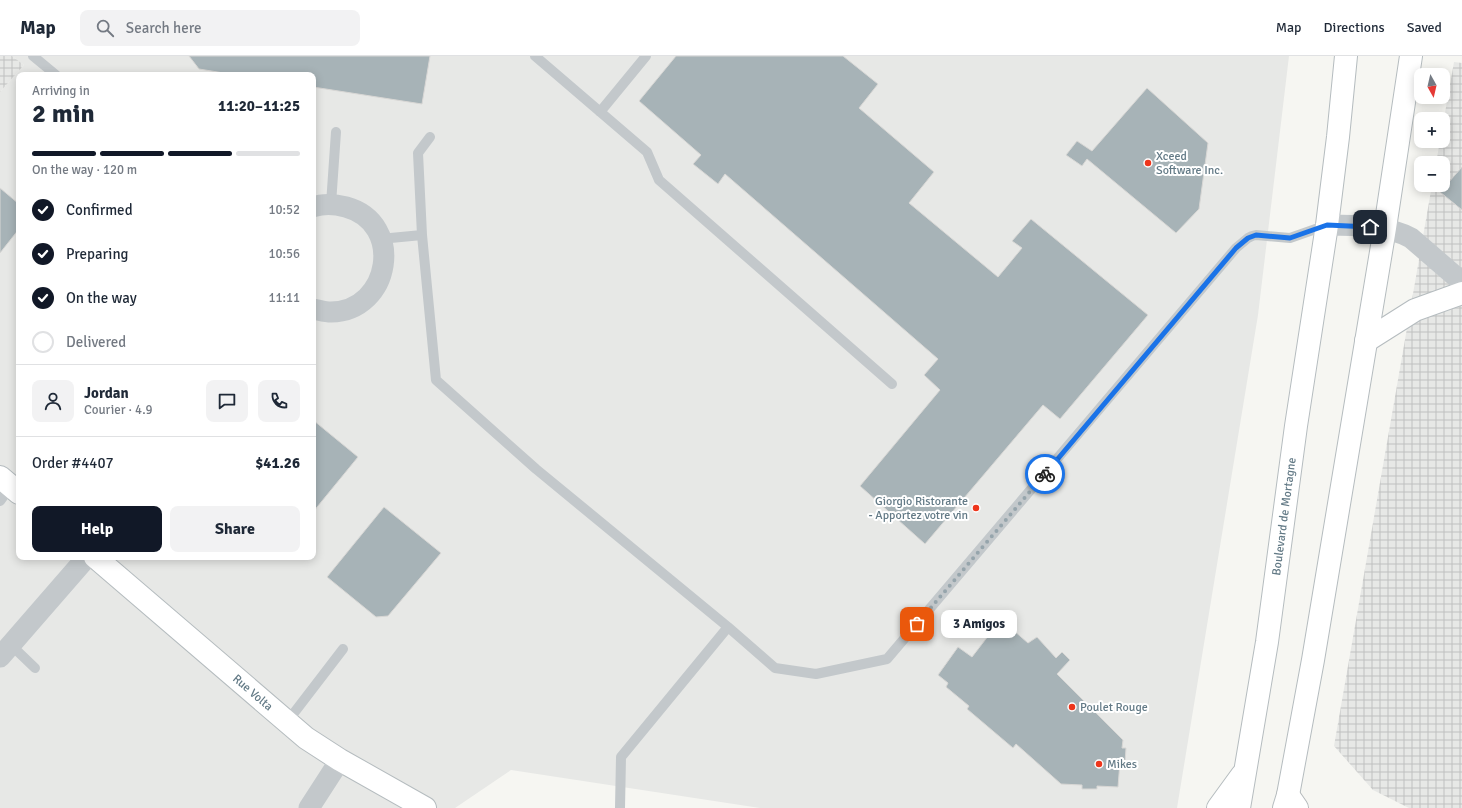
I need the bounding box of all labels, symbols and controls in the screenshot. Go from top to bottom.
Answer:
search box [80,10,360,46]
text: Map [20,16,56,40]
icon: search [94,17,116,39]
text: Search here [126,19,201,37]
text: Map [1276,19,1302,36]
text: Directions [1324,19,1385,36]
text: Saved [1407,19,1442,36]
north arrow [1414,68,1450,104]
map controls [1414,68,1450,192]
text: Arriving in [32,83,90,99]
text: 11:20–11:25 [218,97,300,115]
text: 2 min [32,98,95,130]
button: + [1414,112,1450,148]
place label: Xceed Software Inc. [1156,149,1223,178]
button: − [1414,156,1450,192]
marker: Xceed Software Inc. [1143,158,1153,168]
text: On the way · 120 m [32,162,137,178]
icon: check [32,199,54,221]
text: Confirmed [66,201,133,219]
text: 10:52 [268,202,300,218]
pin [1353,210,1387,244]
icon: home [1359,216,1381,238]
icon: check [32,243,54,265]
text: Preparing [66,245,129,263]
text: 10:56 [268,246,300,262]
icon: check [32,287,54,309]
text: On the way [66,289,137,307]
text: 11:11 [268,290,300,306]
text: Delivered [66,333,126,351]
button: person [32,380,74,422]
button: chat [206,380,248,422]
button: phone [258,380,300,422]
text: Jordan [84,384,129,402]
text: Courier · 4.9 [84,402,153,418]
text: Order #4407 [32,454,114,472]
text: $41.26 [255,454,300,472]
courier [1025,454,1065,494]
street label: Boulevard de Mortagne [1269,457,1300,577]
icon: bike [1034,463,1056,485]
place label: Giorgio Ristorante - Apportez votre vin [869,494,968,523]
marker: Giorgio Ristorante - Apportez votre vin [971,503,981,513]
button: Help [32,506,162,552]
button: Share [170,506,300,552]
pin [900,607,934,641]
callout: 3 Amigos [941,610,1017,638]
icon: bag [906,613,928,635]
text: 3 Amigos [953,616,1005,632]
street label: Rue Volta [229,671,276,714]
place label: Poulet Rouge [1080,700,1148,715]
marker: Poulet Rouge [1067,702,1077,712]
place label: Mikes [1107,757,1137,772]
marker: Mikes [1094,759,1104,769]

